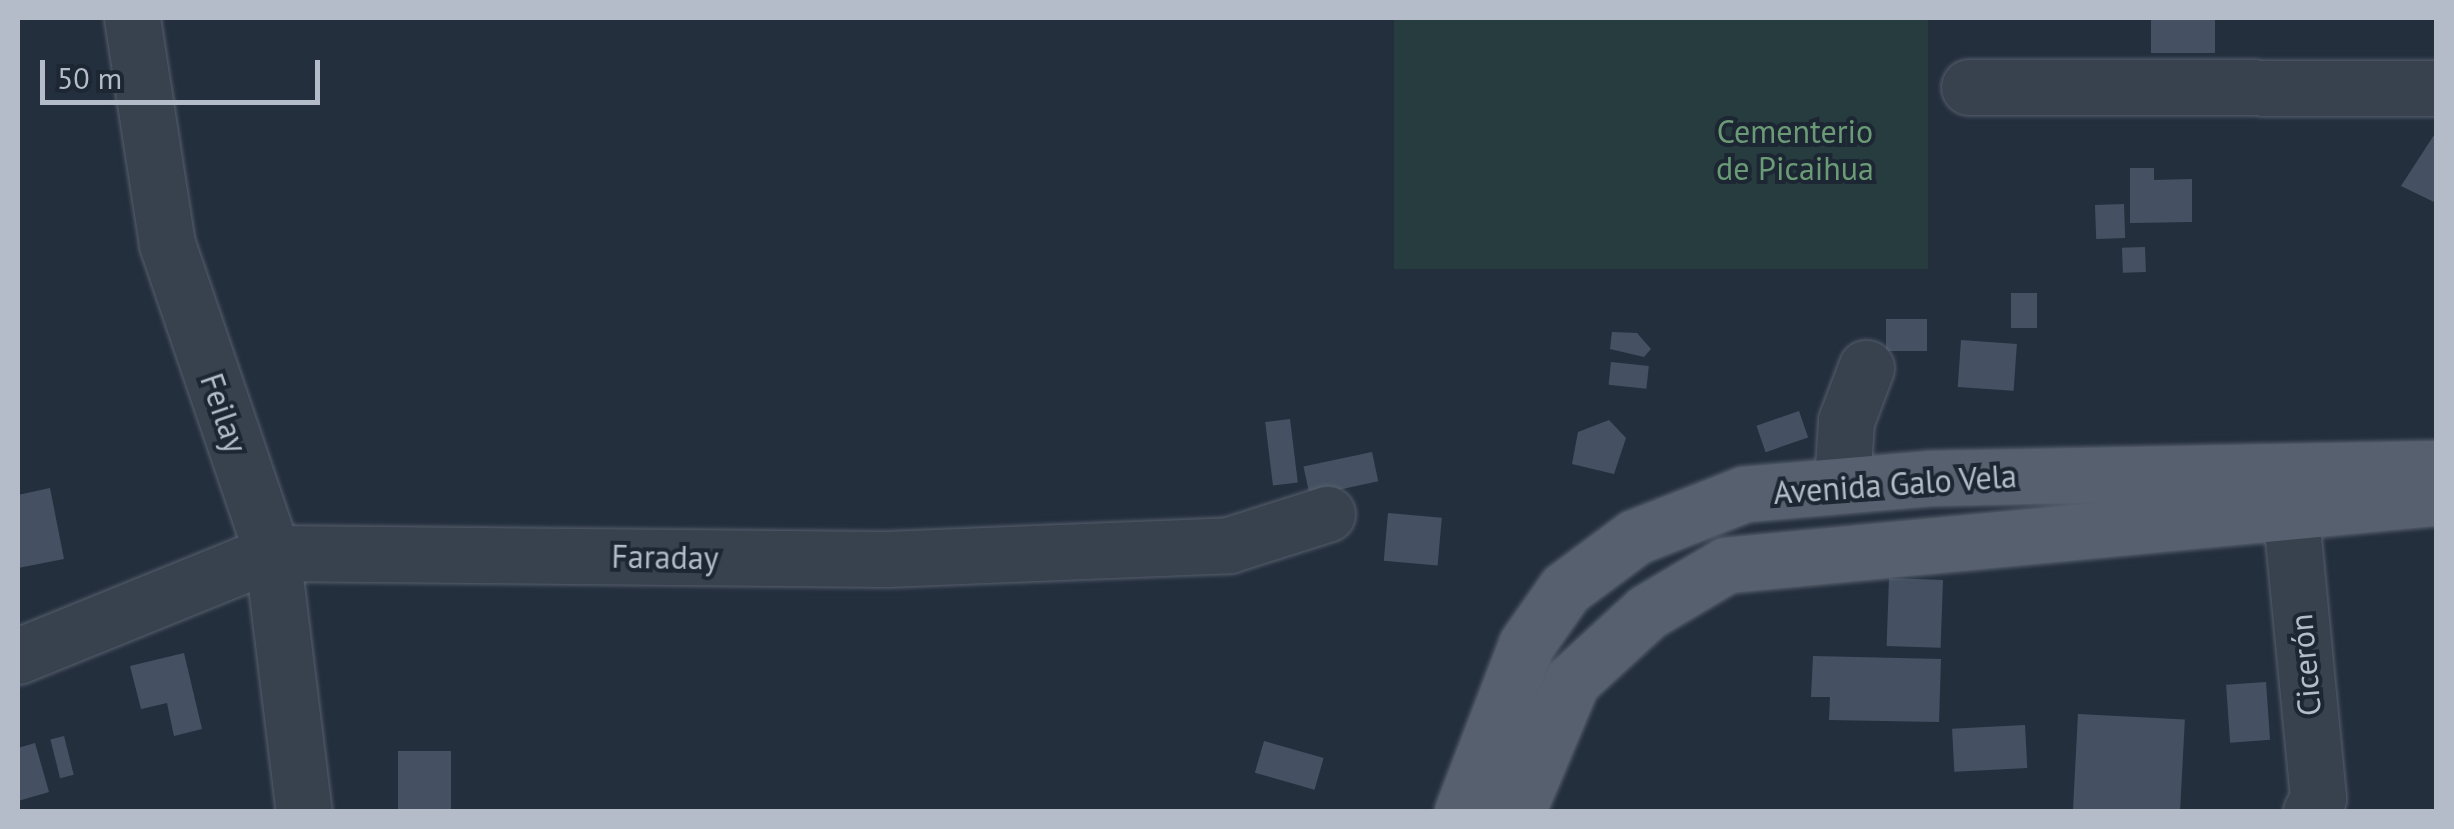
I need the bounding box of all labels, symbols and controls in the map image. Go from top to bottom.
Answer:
scale bar [45,40,325,102]
text: 50 m [57,58,122,97]
park label: Cementerio de Picaihua [1716,113,1874,188]
street label: Feilay [193,368,255,458]
street label: Avenida Galo Vela [1771,456,2019,512]
street label: Faraday [611,537,719,577]
street label: Cicerón [2281,612,2329,718]

